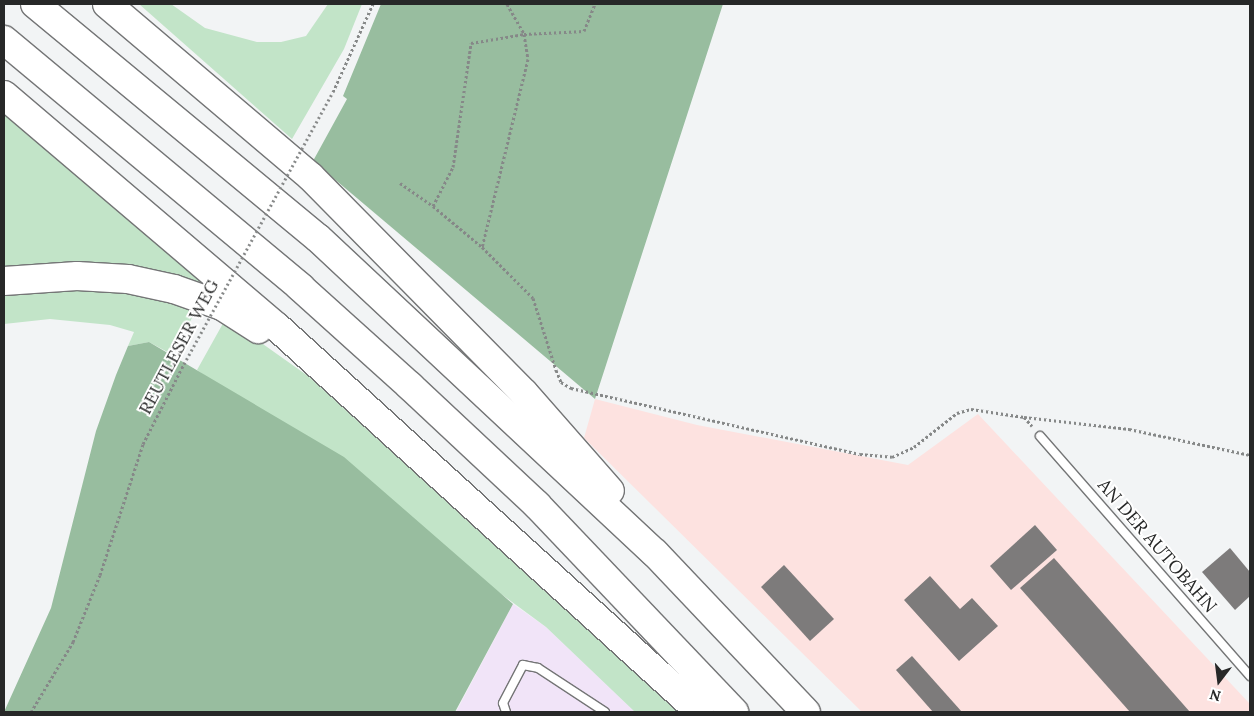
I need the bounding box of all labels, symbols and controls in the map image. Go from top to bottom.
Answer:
street label: REUTLESER WEG [134,276,224,418]
street label: AN DER AUTOBAHN [1093,475,1221,617]
north arrow [1194,656,1244,706]
text: N [1208,685,1223,706]

